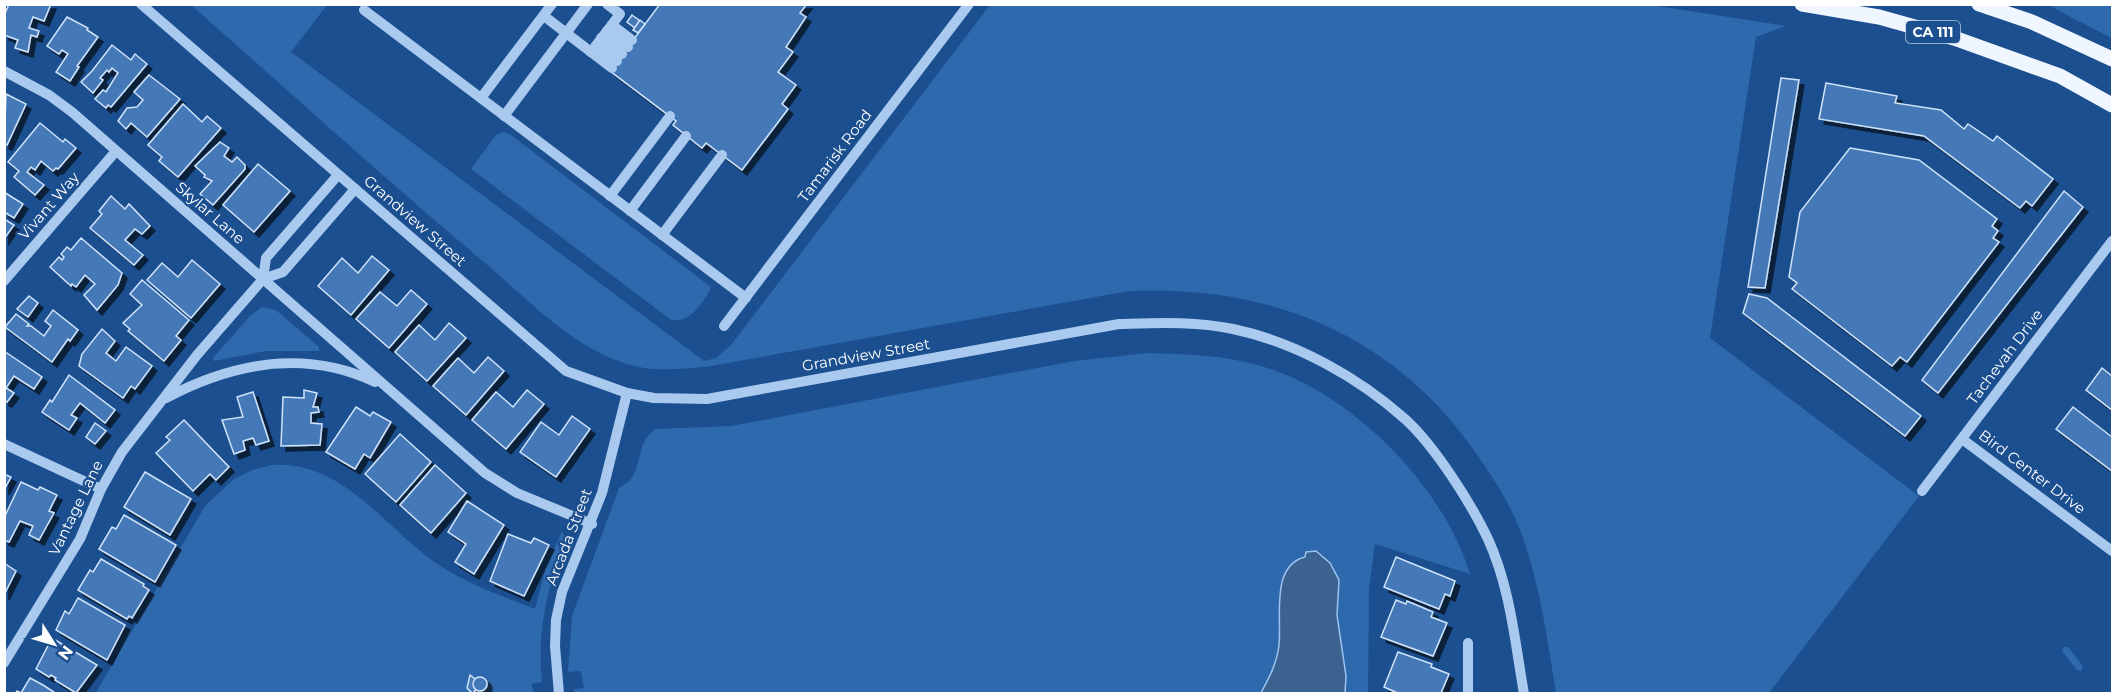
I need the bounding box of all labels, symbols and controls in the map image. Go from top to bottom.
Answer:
road number: CA 111 [1906,21,1960,43]
street label: Tamarisk Road [794,106,876,206]
street label: Vivant Way [14,167,84,243]
street label: Grandview Street [360,171,471,270]
street label: Skylar Lane [172,177,249,248]
street label: Tachevah Drive [1963,305,2047,408]
street label: Grandview Street [800,334,931,375]
street label: Bird Center Drive [1975,425,2089,518]
street label: Vantage Lane [44,457,107,558]
street label: Arcada Street [541,486,596,588]
north arrow [24,614,84,674]
text: N [54,642,77,664]

